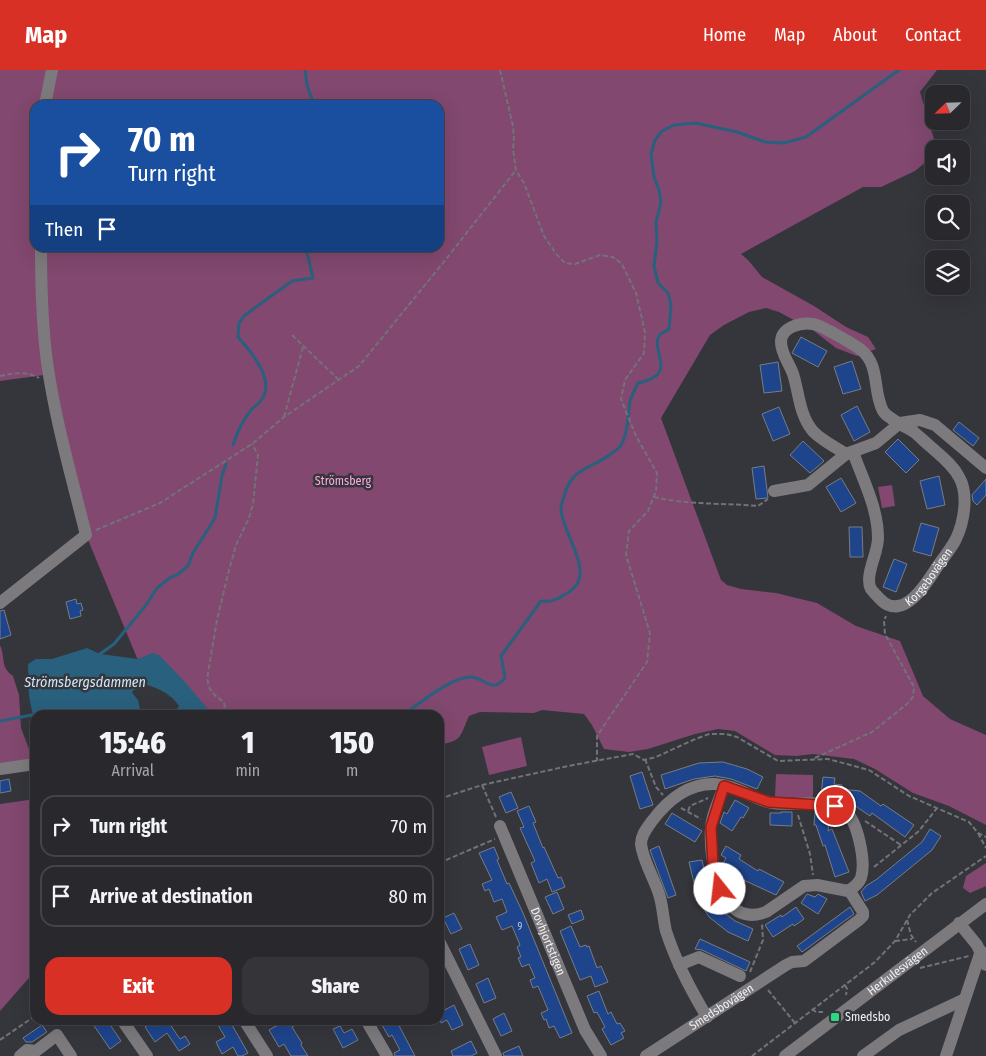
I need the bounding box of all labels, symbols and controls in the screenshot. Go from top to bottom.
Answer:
text: Map [25,21,67,49]
text: Home [703,24,746,46]
text: Map [774,24,805,46]
text: About [833,24,877,46]
text: Contact [905,24,961,46]
north arrow [925,85,970,130]
map controls [925,85,970,295]
text: 70 m [128,118,196,160]
icon: right [45,120,110,185]
button: sound [925,140,970,185]
text: Turn right [128,160,216,187]
button: search [925,195,970,240]
icon: arrive [93,215,121,243]
text: Then [45,218,83,241]
button: layers [925,250,970,295]
park label: Strömsberg [315,474,372,488]
street label: Korgebovägen [902,545,955,609]
water label: Strömsbergsdammen [23,674,146,691]
text: 15:46 [100,725,166,761]
text: 1 [241,725,254,761]
text: 150 [330,725,374,761]
text: Arrival [112,761,154,780]
text: min [236,761,260,780]
text: m [346,761,358,780]
pin [814,785,856,827]
icon: arrive [821,792,849,820]
icon: right [47,812,75,840]
text: Turn right [90,815,167,838]
text: 70 m [391,815,427,838]
position arrow [693,862,745,914]
icon: arrive [47,882,75,910]
text: Arrive at destination [90,885,253,908]
text: 80 m [389,885,427,908]
street label: Dovhjortstigen [528,905,568,977]
house number: 9 [518,921,523,933]
street label: Herkulesvägen [865,944,930,998]
button: Exit [45,957,232,1015]
button: Share [242,957,429,1015]
street label: Smedsbovägen [687,981,756,1033]
place label: Smedsbo [845,1010,890,1024]
marker: Smedsbo [829,1011,841,1023]

